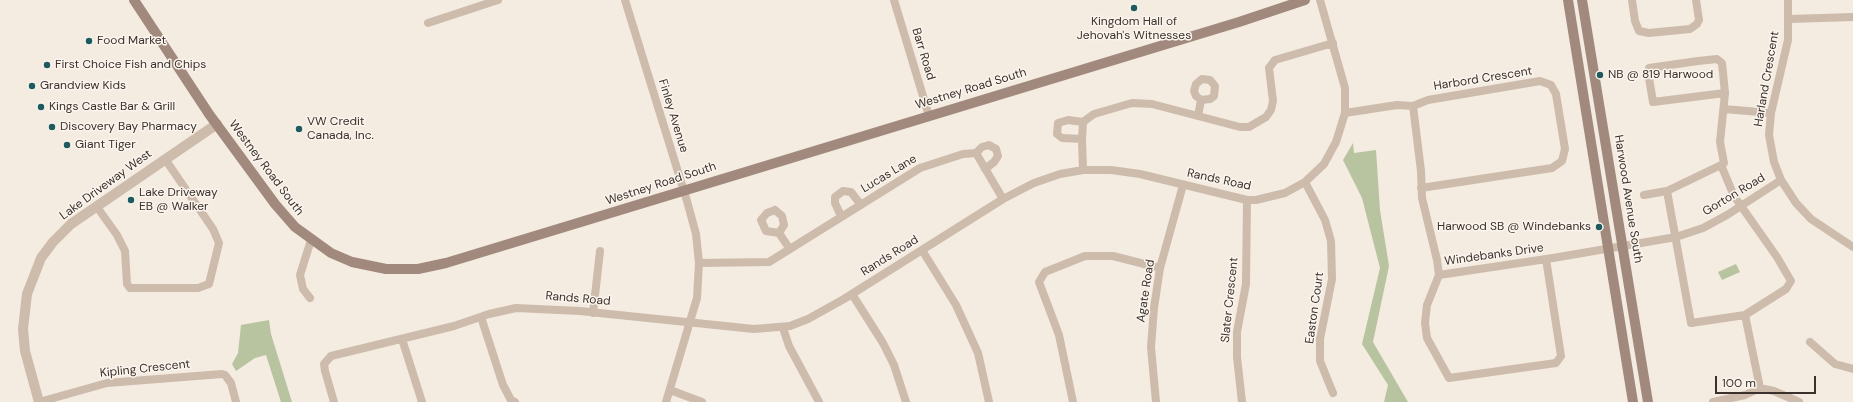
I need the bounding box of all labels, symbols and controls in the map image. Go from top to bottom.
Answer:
marker: Kingdom Hall of Jehovah's Witnesses [1129,3,1139,13]
place label: Kingdom Hall of Jehovah's Witnesses [1077,15,1191,43]
street label: Barr Road [908,26,938,82]
street label: Harland Crescent [1751,30,1783,128]
place label: Food Market [97,34,166,48]
marker: Food Market [84,36,94,46]
place label: First Choice Fish and Chips [55,58,206,72]
marker: First Choice Fish and Chips [42,60,52,70]
street label: Harbord Crescent [1433,64,1533,94]
street label: Westney Road South [914,65,1028,113]
place label: NB @ 819 Harwood [1608,68,1713,82]
marker: NB @ 819 Harwood [1595,70,1605,80]
street label: Finley Avenue [655,78,691,154]
place label: Grandview Kids [40,79,126,93]
marker: Grandview Kids [27,81,37,91]
place label: Kings Castle Bar & Grill [49,100,175,114]
marker: Kings Castle Bar & Grill [36,102,46,112]
place label: VW Credit Canada, Inc. [307,115,374,143]
street label: Westney Road South [226,118,306,218]
place label: Discovery Bay Pharmacy [60,120,197,134]
marker: Discovery Bay Pharmacy [47,122,57,132]
marker: VW Credit Canada, Inc. [294,124,304,134]
street label: Harwood Avenue South [1611,134,1645,264]
place label: Giant Tiger [75,138,136,152]
marker: Giant Tiger [62,140,72,150]
street label: Lake Driveway West [57,147,155,223]
street label: Lucas Lane [859,152,919,196]
street label: Westney Road South [604,159,718,209]
street label: Rands Road [1186,166,1252,194]
street label: Gorton Road [1700,171,1768,219]
place label: Lake Driveway EB @ Walker [139,186,218,214]
marker: Lake Driveway EB @ Walker [126,195,136,205]
place label: Harwood SB @ Windebanks [1437,220,1591,234]
marker: Harwood SB @ Windebanks [1594,222,1604,232]
street label: Rands Road [859,233,921,279]
street label: Windebanks Drive [1443,241,1545,269]
street label: Slater Crescent [1218,257,1242,343]
street label: Agate Road [1134,259,1158,323]
street label: Easton Court [1303,271,1327,345]
street label: Rands Road [545,289,611,309]
street label: Kipling Crescent [99,357,191,381]
scale bar [1717,368,1818,394]
text: 100 m [1722,375,1756,391]

